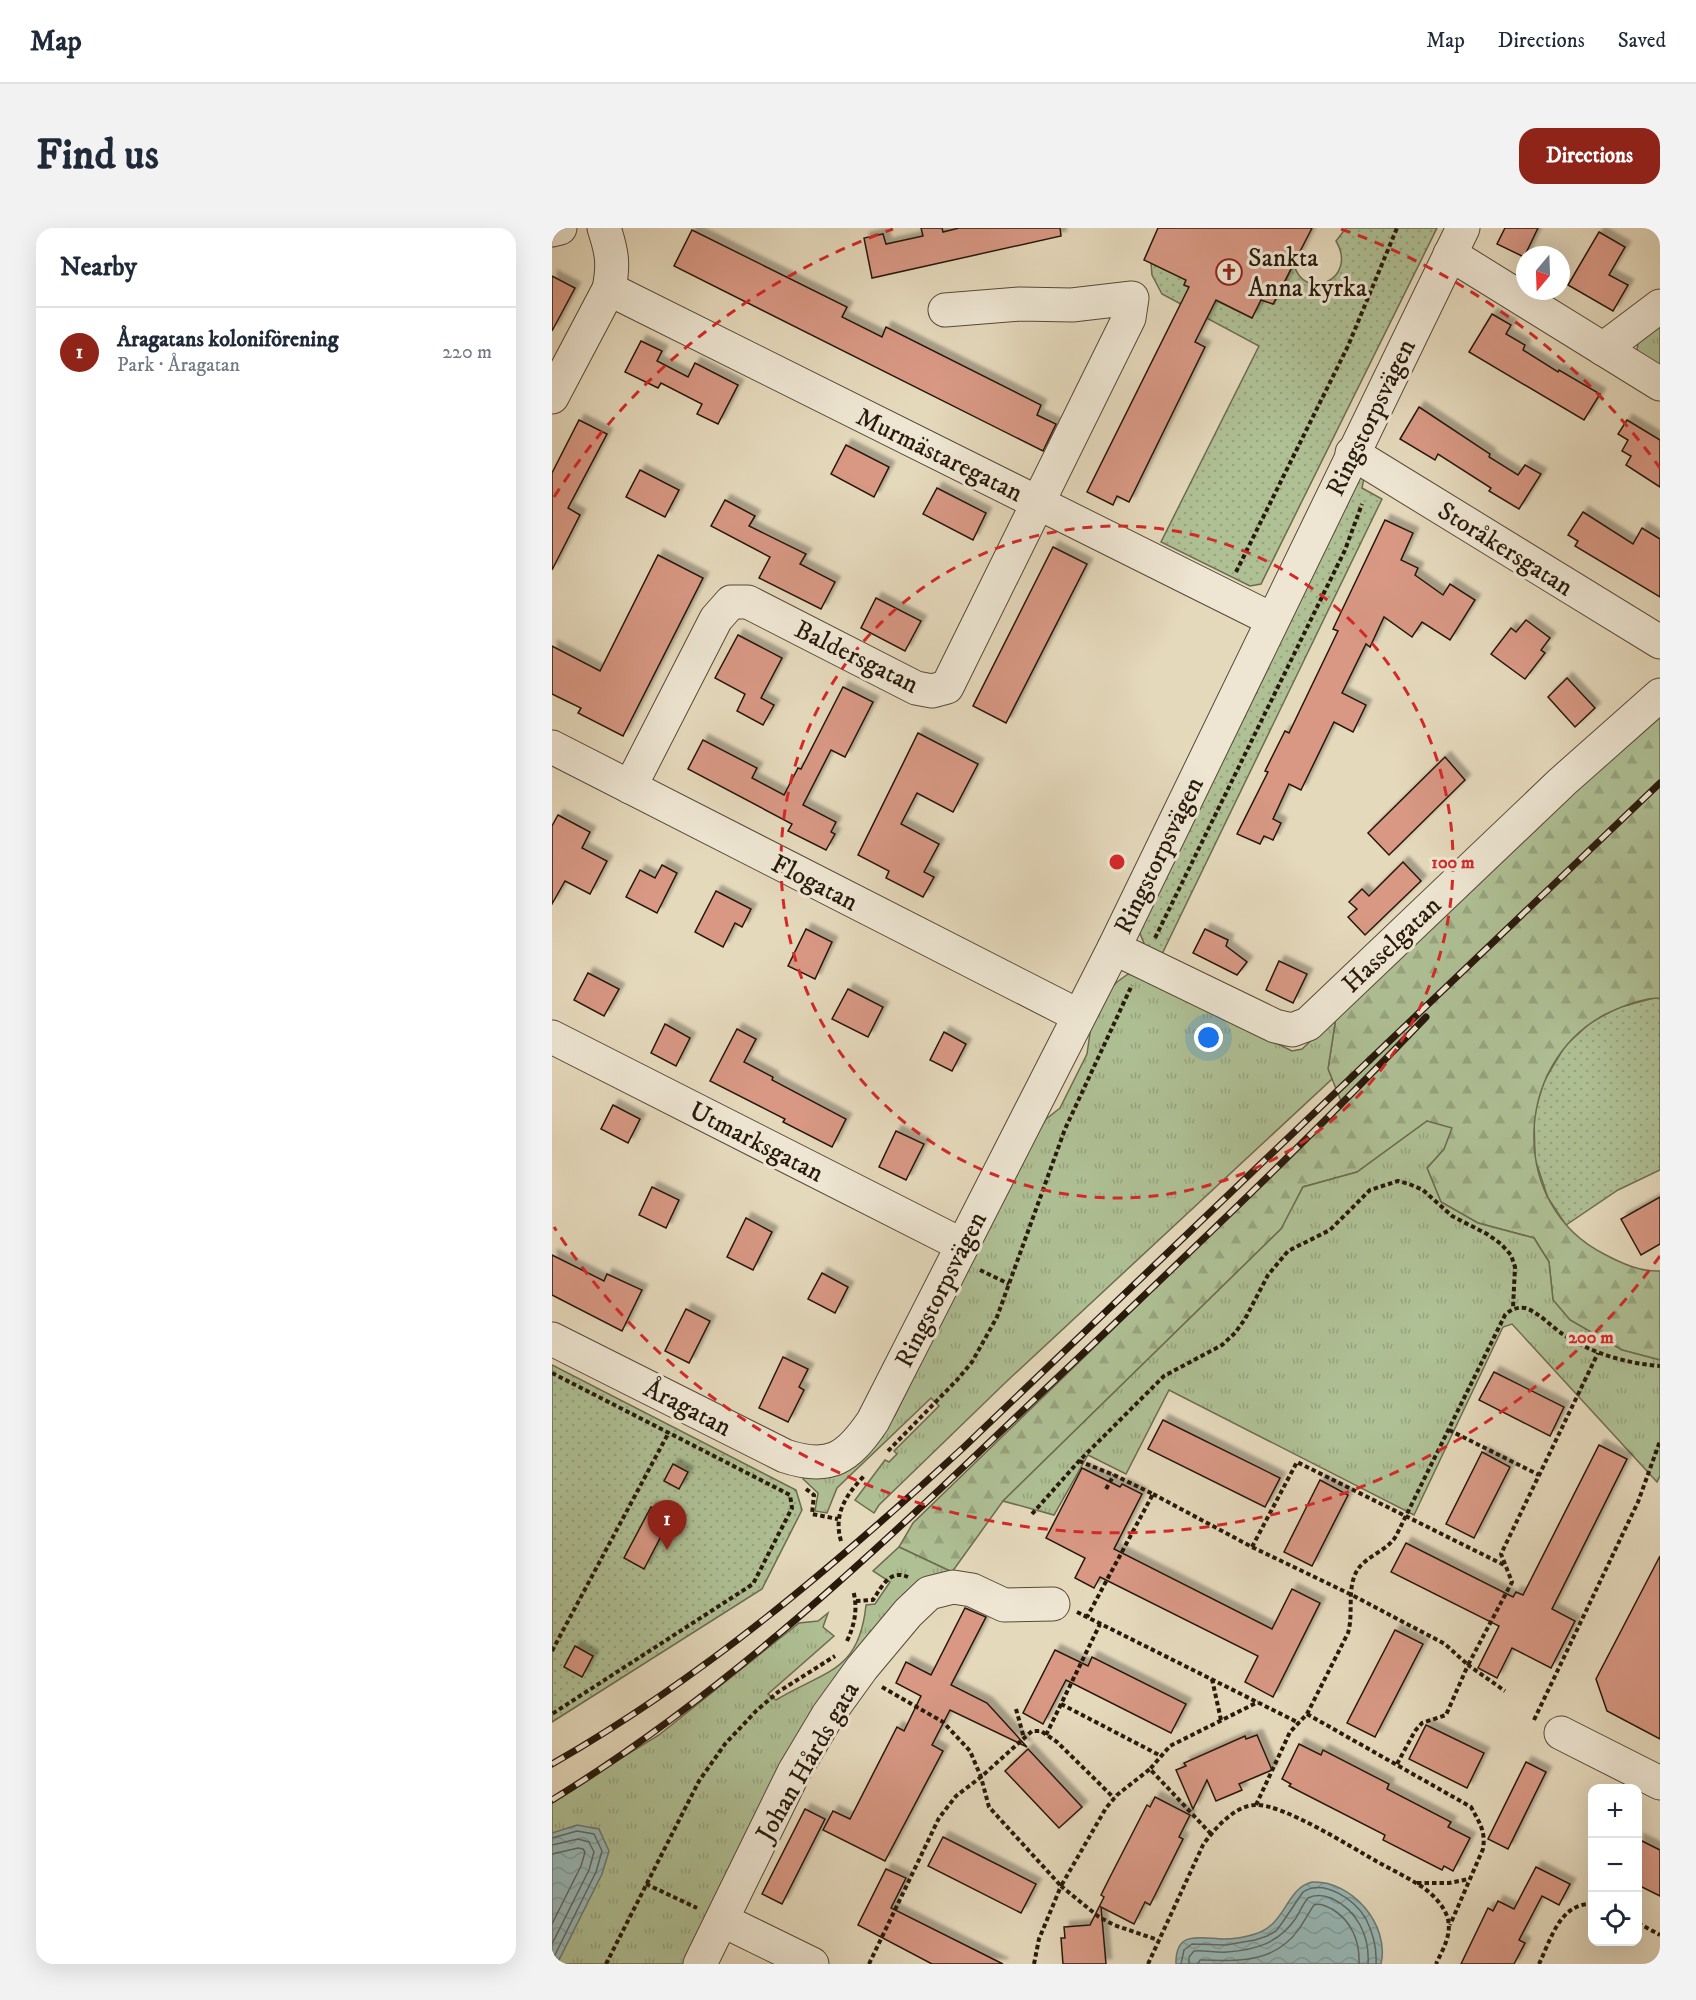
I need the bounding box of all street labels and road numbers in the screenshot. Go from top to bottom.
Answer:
street label: Ringstorpsvägen [1319,333,1424,502]
street label: Murmästaregatan [851,401,1028,510]
street label: Storåkersgatan [1431,495,1579,604]
street label: Baldersgatan [789,613,924,702]
street label: Ringstorpsvägen [1107,771,1212,940]
street label: Flogatan [765,848,864,919]
street label: Hasselgatan [1335,889,1449,1001]
street label: Utmarksgatan [684,1094,829,1190]
street label: Ringstorpsvägen [888,1206,995,1373]
street label: Åragatan [638,1371,737,1445]
street label: Johan Hårds gata [748,1676,867,1849]

